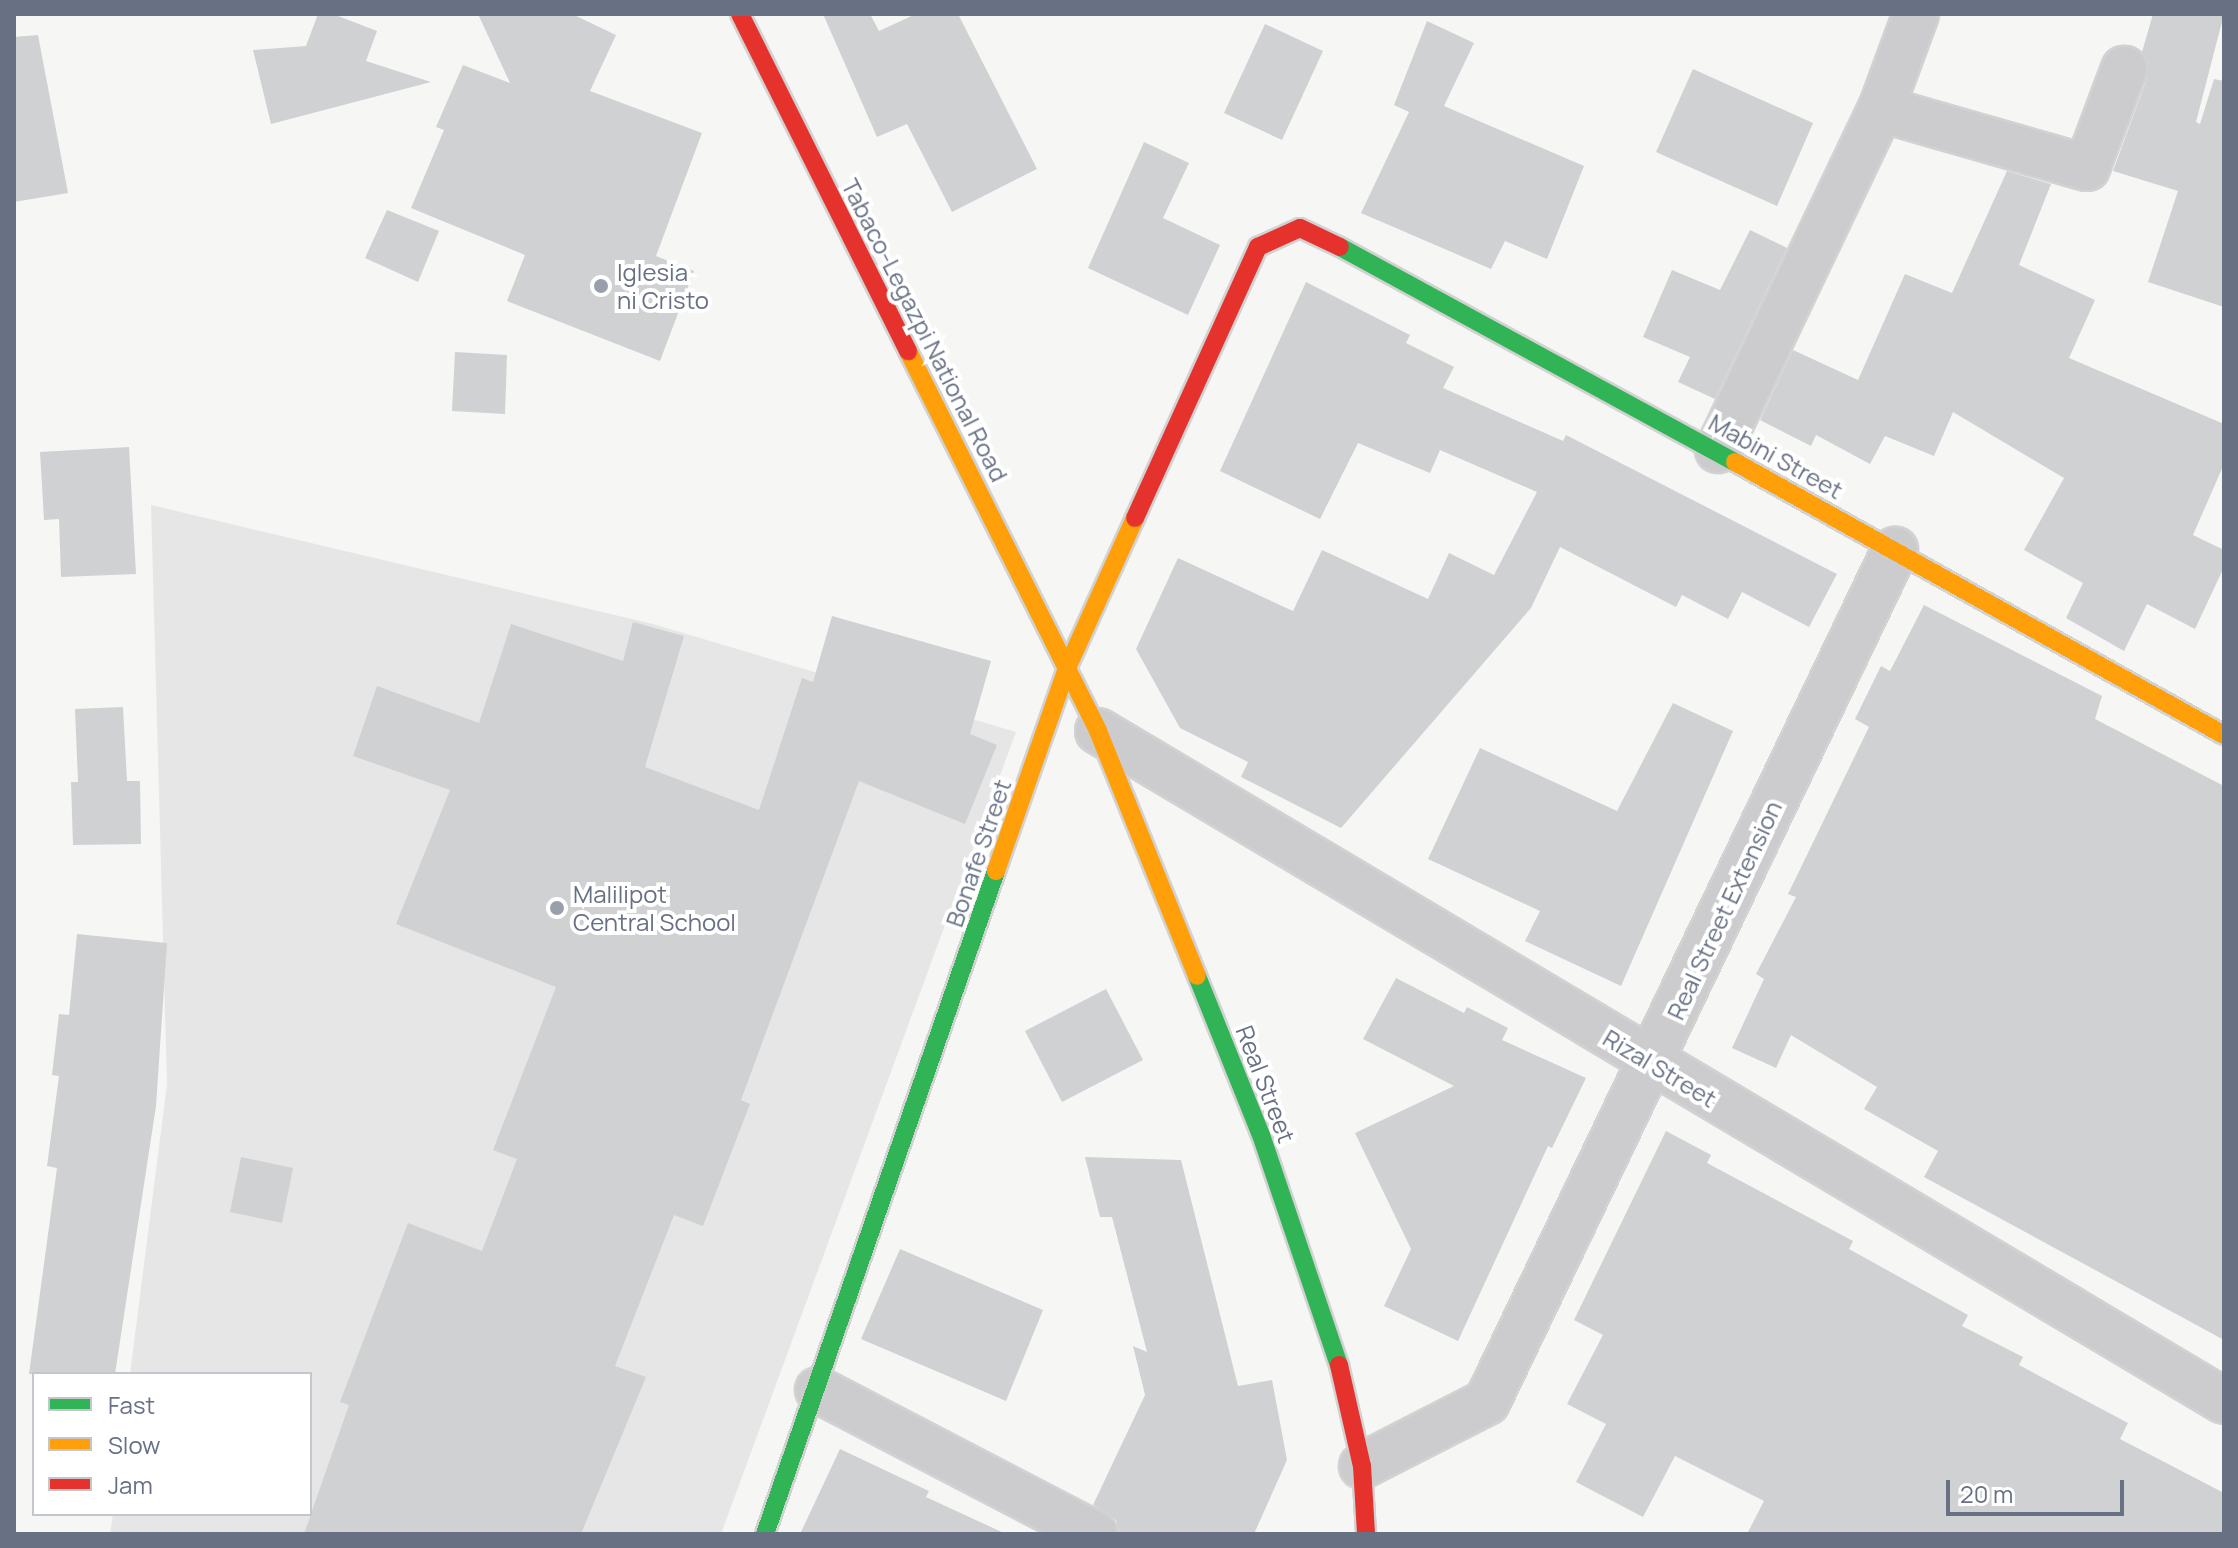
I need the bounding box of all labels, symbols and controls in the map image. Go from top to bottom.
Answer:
street label: Tabaco-Legazpi National Road [836,174,1014,486]
place label: Iglesia ni Cristo [617,258,709,314]
marker: Iglesia ni Cristo [592,277,610,295]
street label: Mabini Street [1704,407,1848,505]
street label: Bonafe Street [939,776,1017,930]
street label: Real Street Extension [1661,796,1787,1024]
place label: Malilipot Central School [573,880,736,936]
marker: Malilipot Central School [548,899,566,917]
street label: Real Street [1230,1021,1302,1147]
street label: Rizal Street [1598,1023,1722,1113]
legend [32,1372,312,1516]
text: Fast [108,1388,155,1421]
text: Slow [108,1428,161,1461]
scale bar [1950,1464,2128,1514]
text: Jam [108,1468,153,1501]
text: 20 m [1960,1477,2013,1510]

